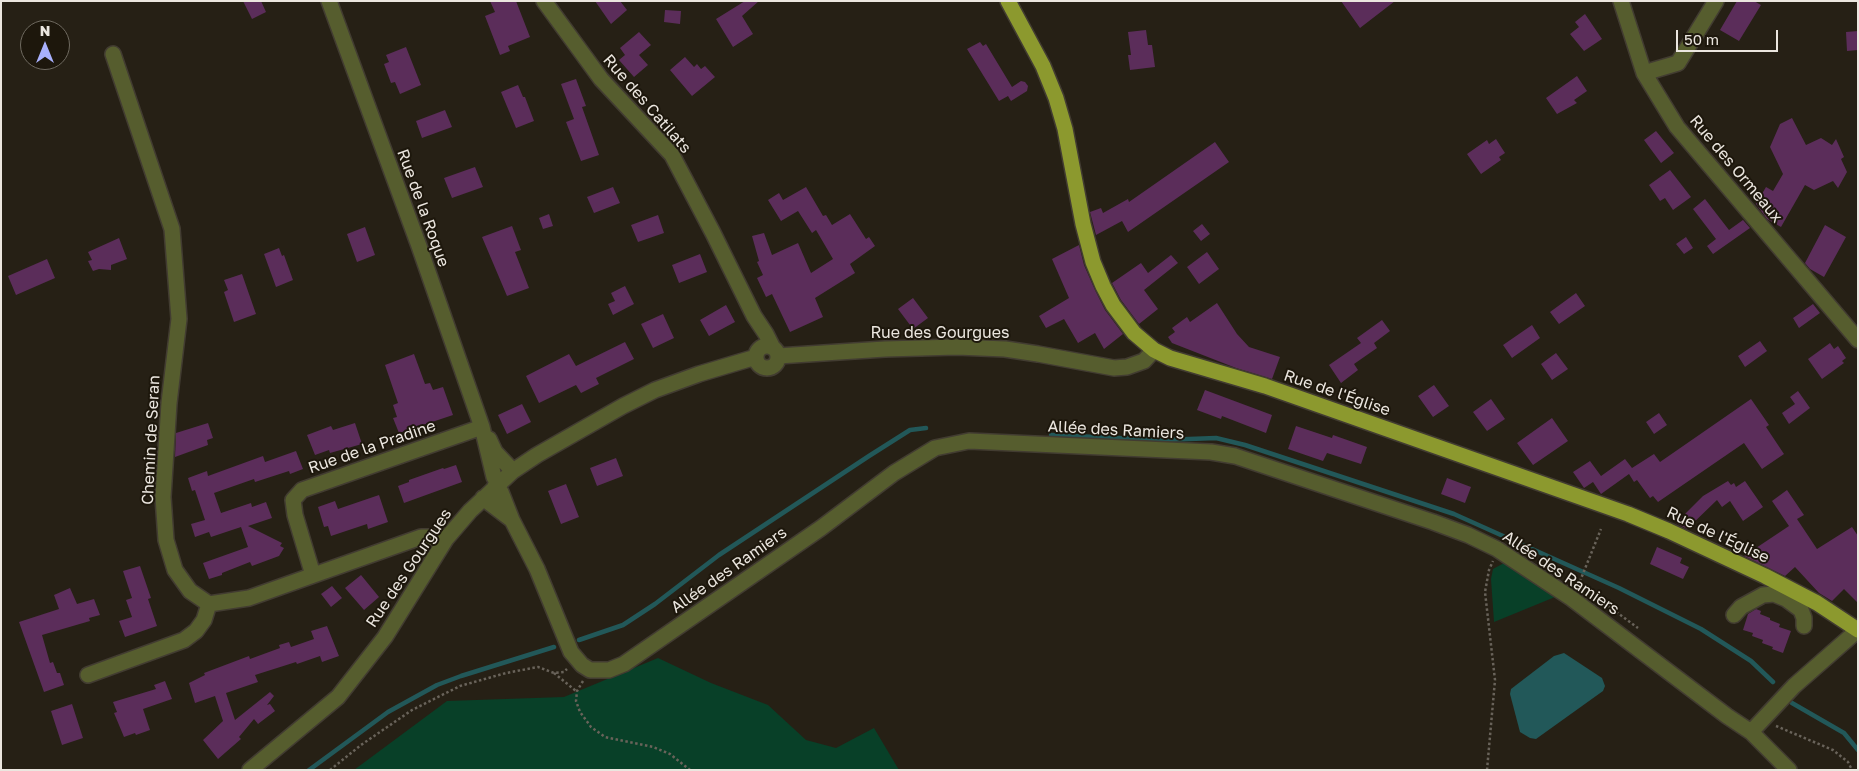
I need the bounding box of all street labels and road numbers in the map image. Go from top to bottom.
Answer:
street label: Rue des Catilats [599,51,695,157]
street label: Rue des Ormeaux [1686,111,1786,227]
street label: Rue de la Roque [393,146,453,270]
street label: Rue des Gourgues [870,323,1010,343]
street label: Rue de l'Église [1281,366,1393,420]
street label: Chemin de Seran [138,375,164,505]
street label: Rue de la Pradine [306,416,438,478]
street label: Allée des Ramiers [1047,417,1185,443]
street label: Rue de l'Église [1664,503,1772,567]
street label: Rue des Gourgues [362,505,456,631]
street label: Allée des Ramiers [667,523,791,617]
street label: Allée des Ramiers [1499,527,1623,619]

